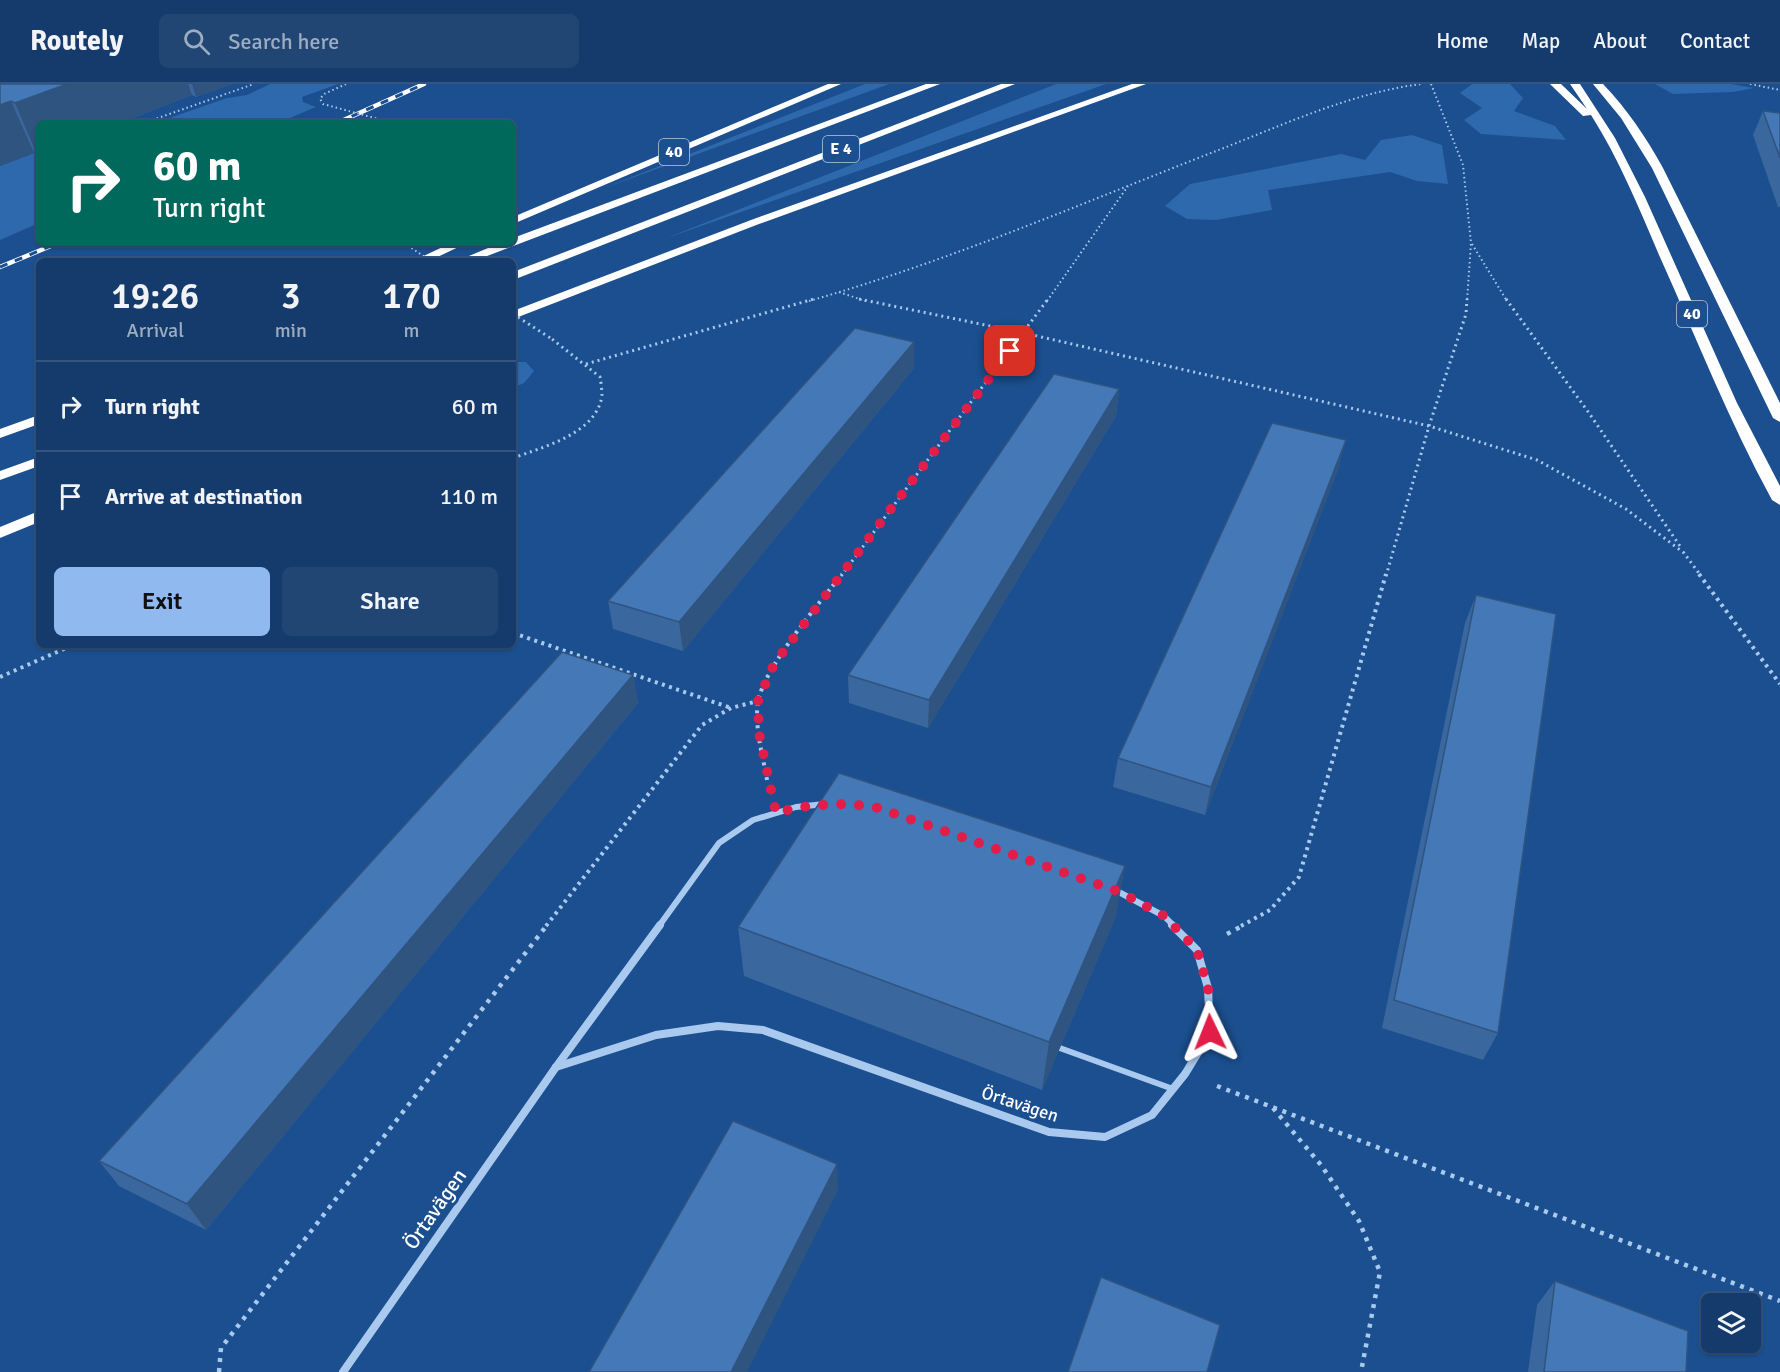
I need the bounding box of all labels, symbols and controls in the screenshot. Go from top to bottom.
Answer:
search box [159,14,579,68]
text: Routely [30,24,123,58]
icon: search [180,25,213,58]
text: Search here [228,28,339,55]
text: Home [1436,28,1489,54]
text: Map [1522,28,1560,54]
text: About [1593,28,1647,54]
text: Contact [1680,28,1750,54]
road number: E 4 [823,136,859,162]
road number: 40 [659,139,689,165]
text: 60 m [153,141,242,192]
icon: right [54,144,132,222]
text: Turn right [153,192,266,225]
text: 19:26 [111,274,199,319]
text: 3 [281,274,301,319]
text: 170 [382,274,441,319]
road number: 40 [1677,301,1707,327]
text: Arrival [127,318,184,343]
text: min [275,318,307,343]
text: m [403,318,419,343]
pin [984,325,1035,376]
icon: arrive [993,334,1026,367]
icon: right [54,390,87,423]
text: Turn right [105,393,200,420]
text: 60 m [452,393,498,420]
icon: arrive [54,480,87,513]
text: Arrive at destination [105,483,302,510]
text: 110 m [440,483,498,510]
button: Exit [54,567,270,636]
button: Share [282,567,498,636]
position arrow [1178,1000,1242,1064]
street label: Örtavägen [979,1081,1061,1127]
street label: Örtavägen [398,1164,472,1254]
map controls [1701,1293,1761,1353]
button: layers [1701,1293,1761,1353]

